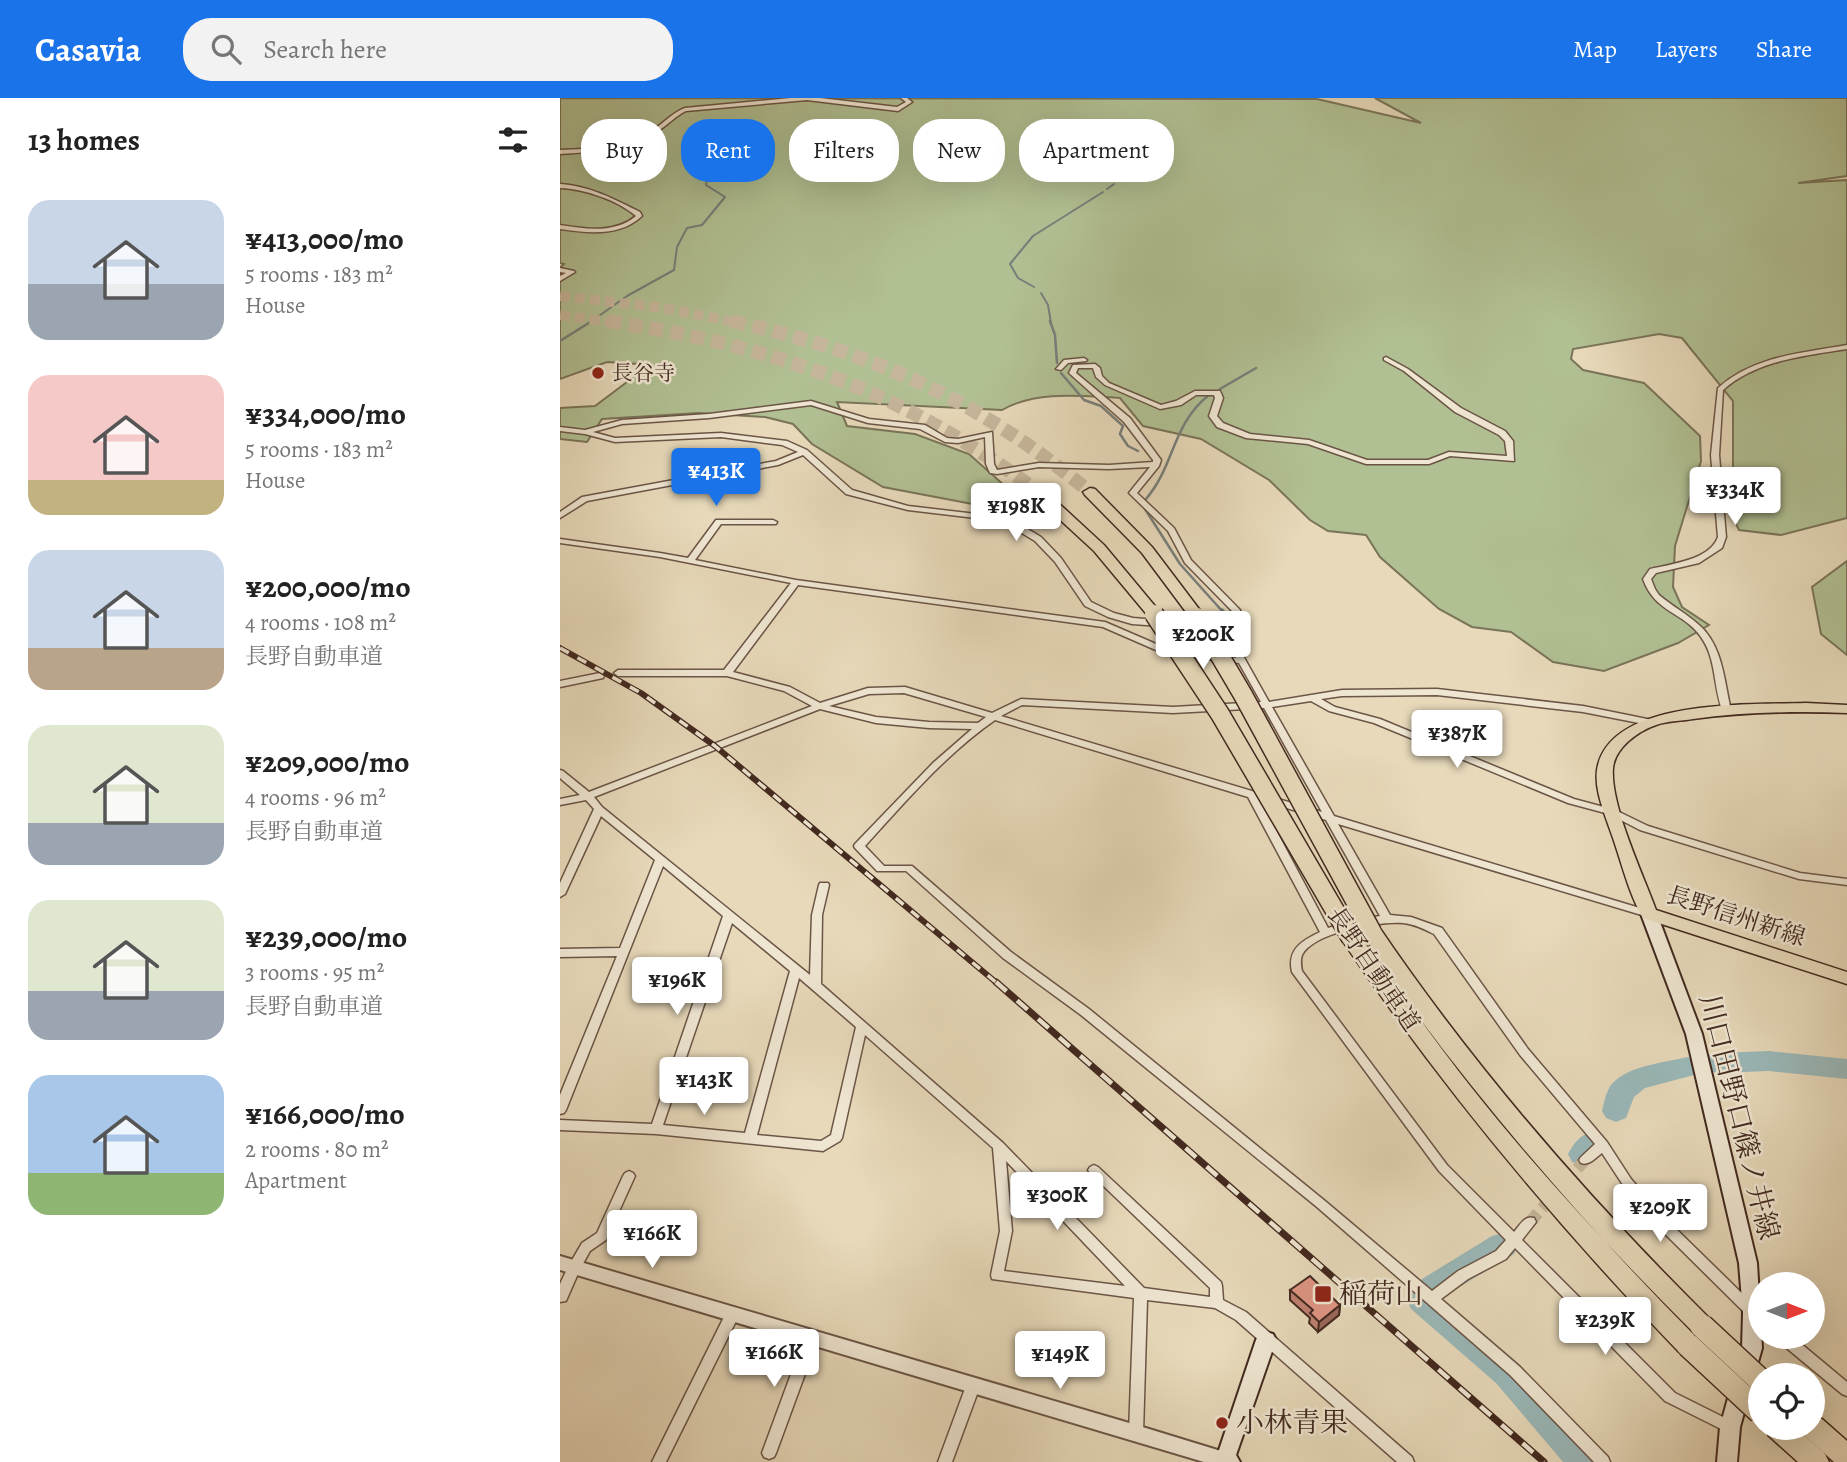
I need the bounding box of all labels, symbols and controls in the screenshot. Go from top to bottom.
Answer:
search box [183,18,673,81]
text: Casavia [35,27,141,72]
icon: search [207,30,245,68]
text: Search here [263,32,387,67]
text: Map [1573,33,1617,65]
text: Layers [1655,33,1718,65]
text: Share [1756,33,1812,65]
chip: Buy [581,119,667,182]
chip: Rent [681,119,775,182]
chip: Filters [789,119,899,182]
chip: New [913,119,1005,182]
chip: Apartment [1019,119,1174,182]
text: 13 homes [28,120,140,160]
icon: filters [494,121,532,159]
text: ¥413,000/mo [245,219,404,259]
icon: home [84,228,168,312]
text: 5 rooms · 183 m² [245,259,393,290]
text: House [245,290,305,321]
place label: 長谷寺 [612,359,675,387]
marker: 長谷寺 [590,365,606,381]
text: ¥334,000/mo [245,394,406,434]
icon: home [84,403,168,487]
text: 5 rooms · 183 m² [245,434,393,465]
pin: ¥413K [667,448,765,508]
text: ¥413K [687,455,745,486]
text: House [245,465,305,496]
pin: ¥334K [1686,468,1784,527]
text: ¥334K [1706,474,1764,505]
pin: ¥198K [967,484,1065,543]
text: ¥198K [987,490,1045,521]
text: ¥200,000/mo [245,567,411,607]
icon: home [84,578,168,662]
text: 4 rooms · 108 m² [245,607,396,638]
pin: ¥200K [1154,612,1252,671]
text: ¥200K [1172,618,1234,649]
text: 長野自動車道 [245,641,383,672]
pin: ¥387K [1408,710,1506,770]
text: ¥387K [1427,717,1487,748]
text: ¥209,000/mo [245,742,410,782]
icon: home [84,753,168,837]
text: 4 rooms · 96 m² [245,782,386,813]
text: 長野自動車道 [245,816,383,847]
street label: 長野信州新線 [1663,879,1809,953]
street label: 長野自動車道 [1320,900,1428,1038]
text: ¥239,000/mo [245,917,407,957]
icon: home [84,928,168,1012]
text: 3 rooms · 95 m² [245,957,384,988]
pin: ¥196K [628,958,726,1017]
text: ¥196K [648,964,706,995]
street label: 川口田野口篠ノ井線 [1690,990,1788,1244]
text: 長野自動車道 [245,991,383,1022]
pin: ¥143K [655,1058,753,1117]
text: ¥143K [675,1064,733,1095]
text: ¥166,000/mo [245,1094,405,1134]
icon: home [84,1103,168,1187]
text: 2 rooms · 80 m² [245,1134,389,1165]
text: Apartment [245,1165,347,1196]
pin: ¥300K [1008,1172,1106,1232]
text: ¥300K [1026,1179,1088,1210]
pin: ¥209K [1611,1184,1709,1244]
text: ¥209K [1629,1191,1691,1222]
pin: ¥166K [603,1210,701,1270]
text: ¥166K [623,1217,681,1248]
north arrow [1748,1272,1825,1349]
map controls [1748,1272,1825,1440]
place label: 稲荷山 [1339,1275,1423,1313]
marker: 稲荷山 [1313,1284,1333,1304]
pin: ¥239K [1556,1298,1654,1357]
text: ¥239K [1575,1304,1635,1335]
pin: ¥166K [725,1330,823,1389]
pin: ¥149K [1011,1332,1109,1391]
text: ¥166K [745,1336,803,1367]
text: ¥149K [1031,1338,1089,1369]
button: locate [1748,1363,1825,1440]
place label: 小林青果 [1236,1404,1348,1442]
marker: 小林青果 [1214,1415,1230,1431]

